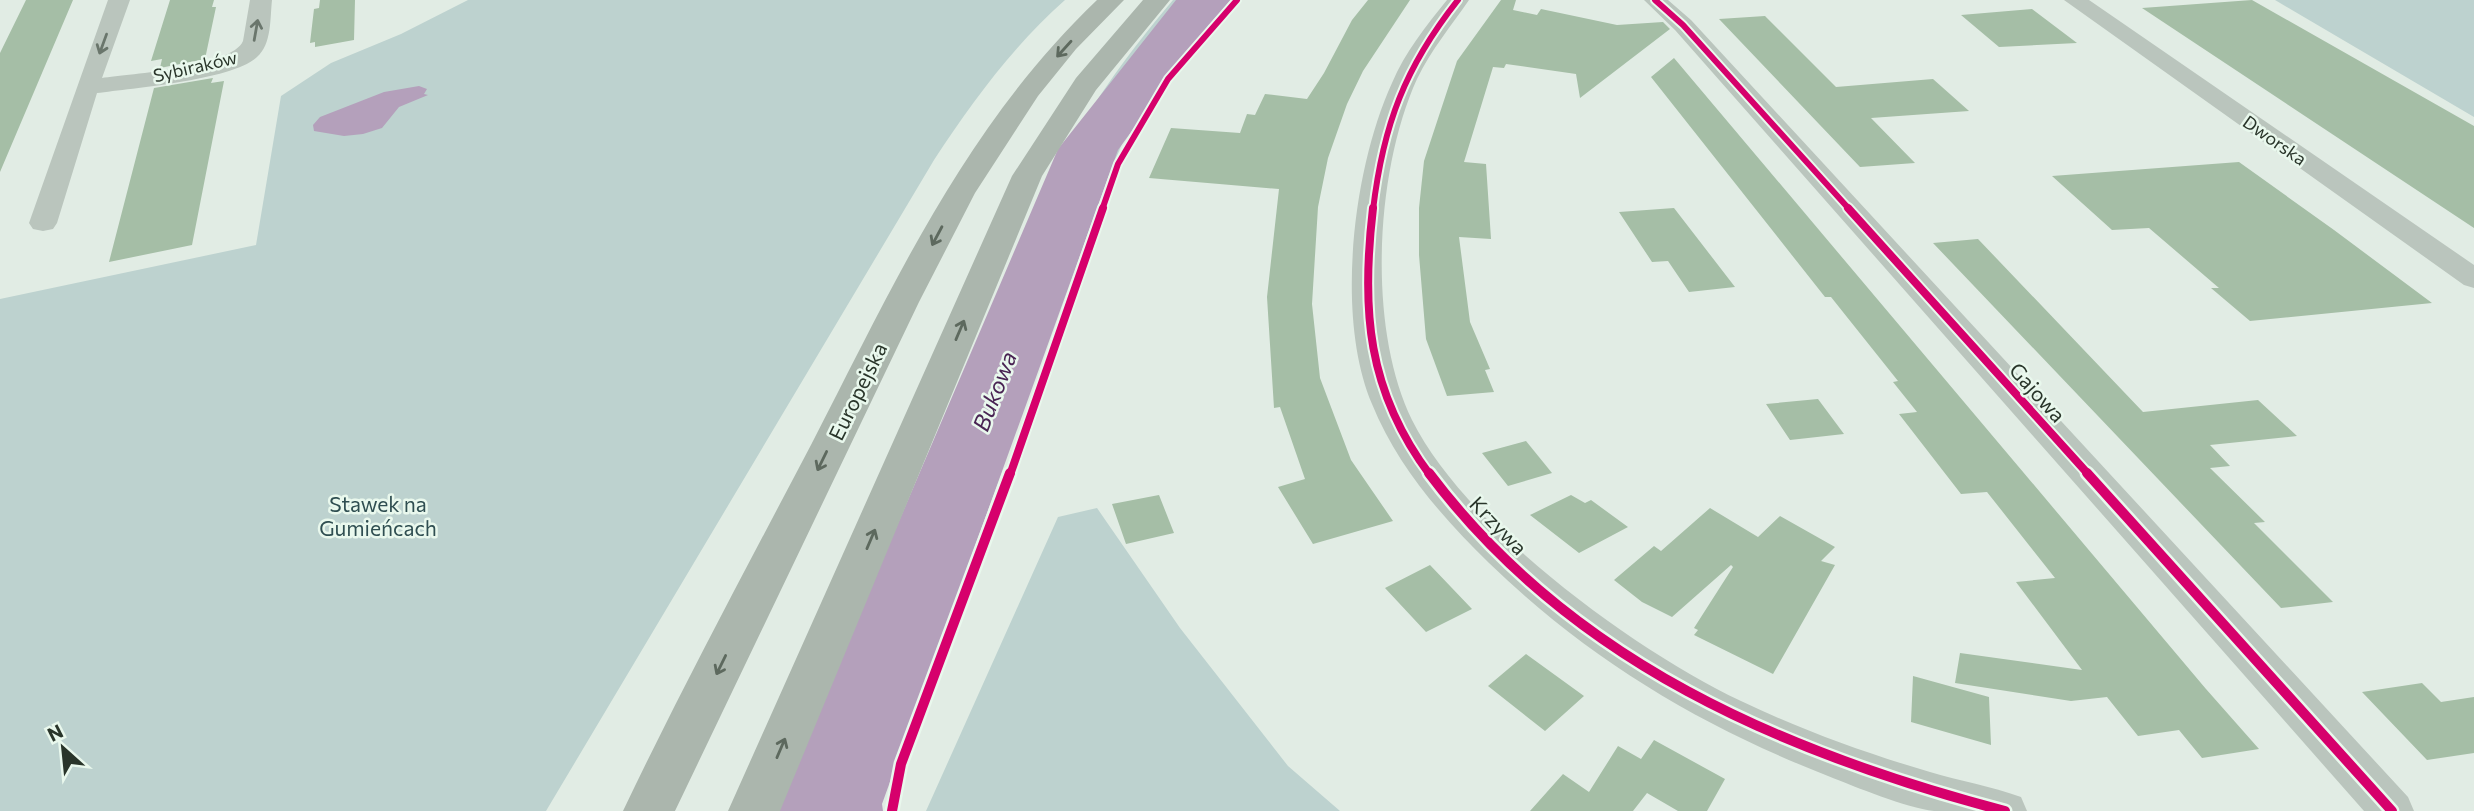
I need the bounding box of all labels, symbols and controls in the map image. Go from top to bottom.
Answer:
one-way arrow [250,19,263,42]
one-way arrow [96,32,108,54]
one-way arrow [1056,40,1072,58]
street label: Sybiraków [151,46,239,86]
street label: Dworska [2239,110,2311,170]
one-way arrow [929,226,943,246]
one-way arrow [954,320,967,341]
street label: Europejska [823,338,891,444]
water label: Bukowa [966,347,1022,435]
street label: Gajowa [2005,357,2071,427]
one-way arrow [815,450,829,471]
park label: Stawek na Gumieńcach [319,491,437,540]
street label: Krzywa [1465,491,1533,559]
one-way arrow [865,529,878,550]
one-way arrow [714,654,728,675]
north arrow [28,713,98,783]
text: N [43,719,67,746]
one-way arrow [775,738,788,760]

